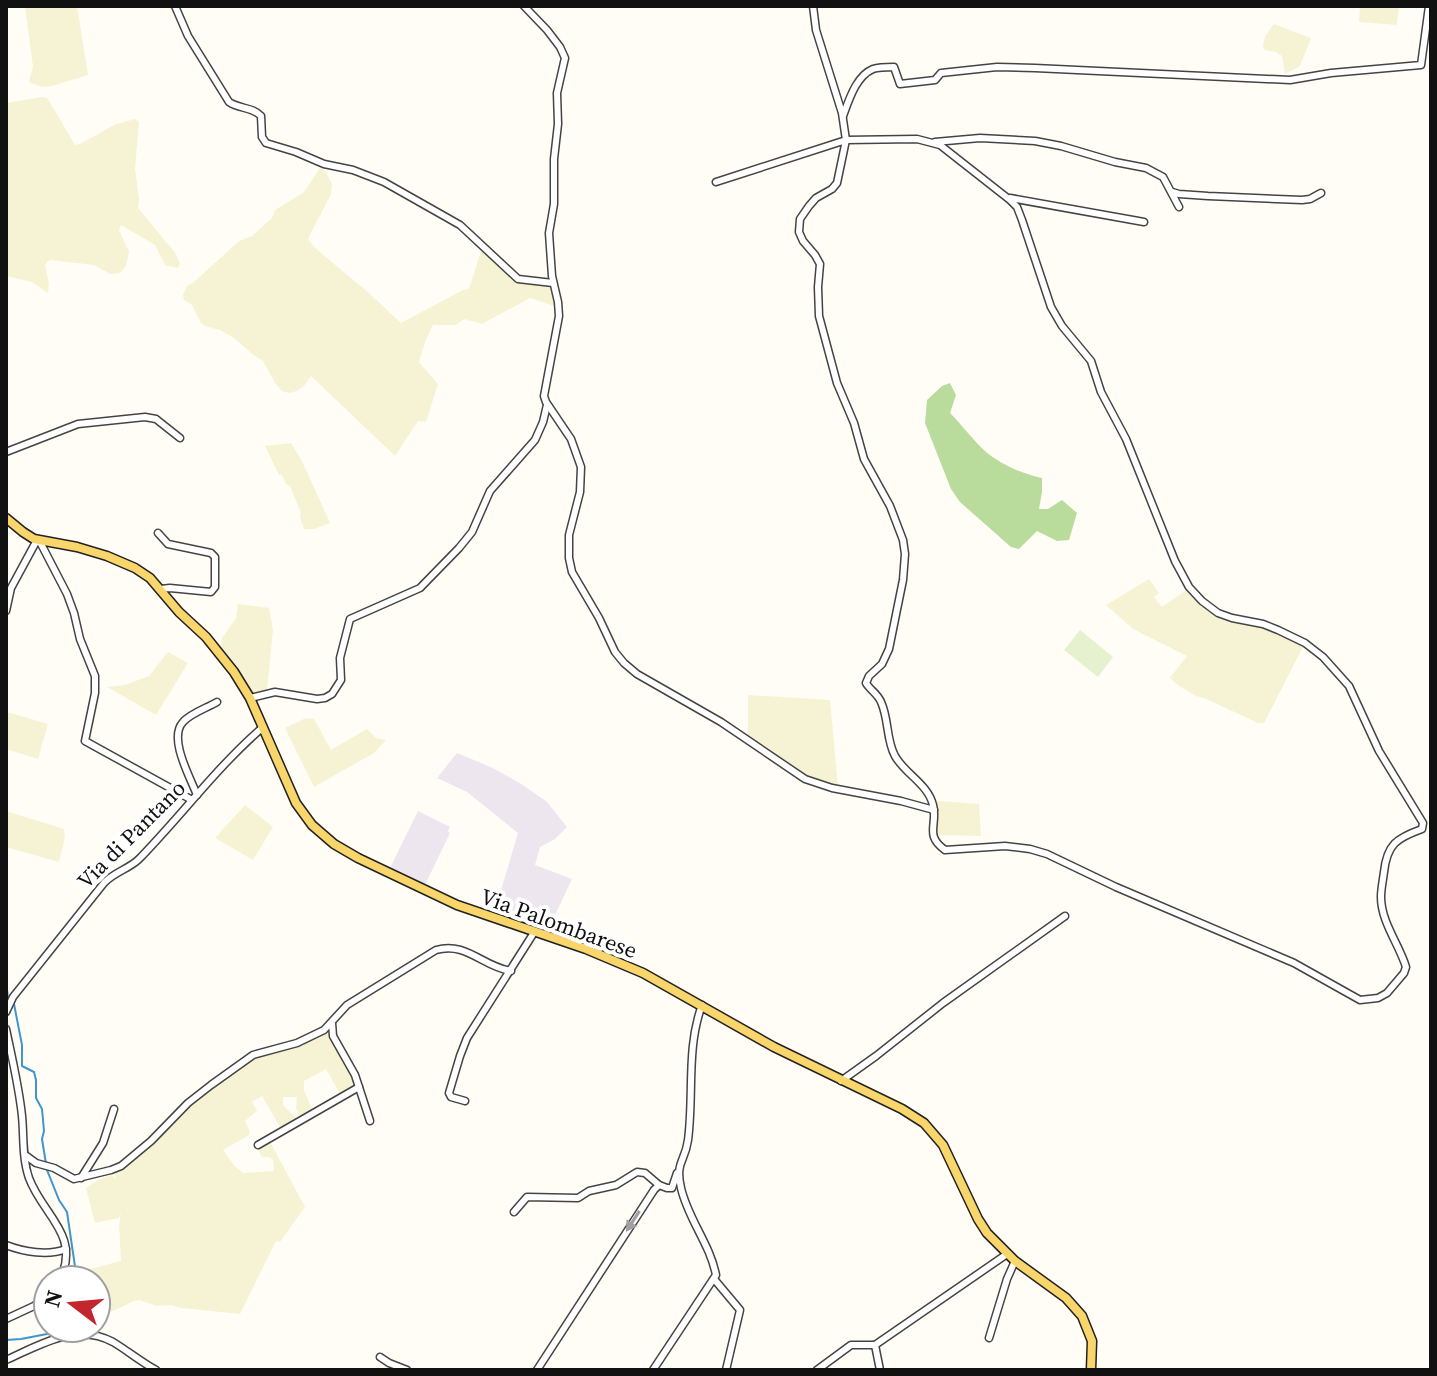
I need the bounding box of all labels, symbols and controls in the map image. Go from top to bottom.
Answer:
street label: Via di Pantano [70,773,192,895]
street label: Via Palombarese [477,881,641,965]
one-way arrow [627,1210,641,1232]
north arrow [32,1264,112,1344]
text: N [36,1287,69,1310]

